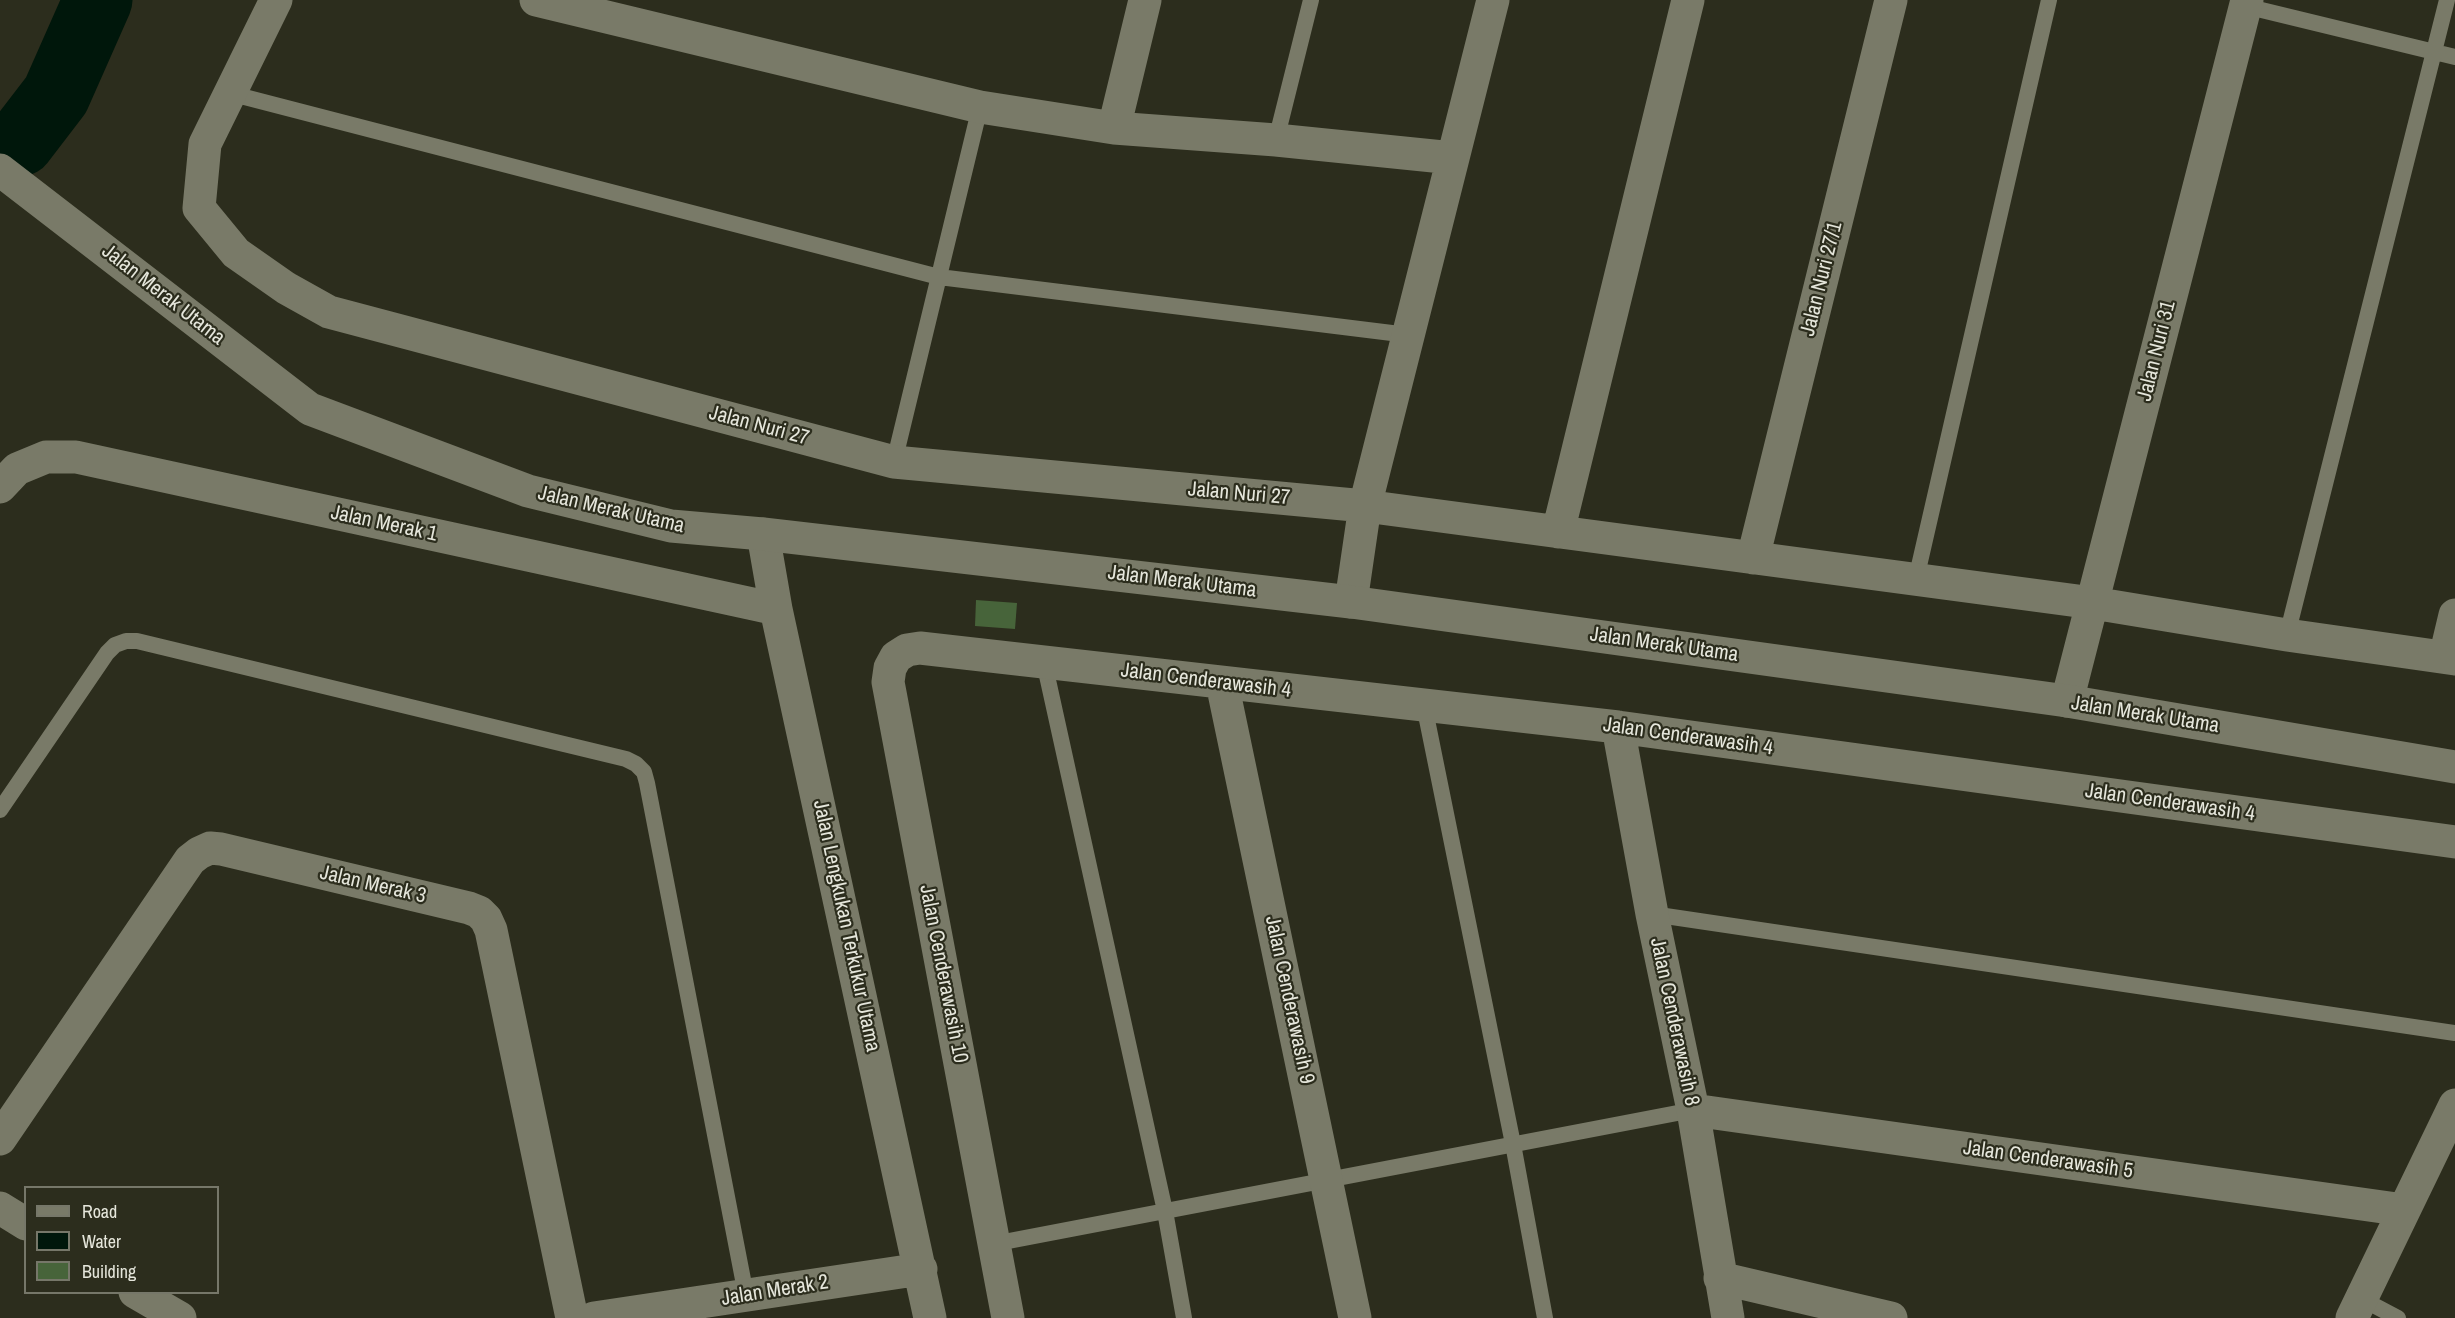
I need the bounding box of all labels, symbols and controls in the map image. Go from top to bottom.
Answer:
street label: Jalan Nuri 27/1 [1796,219,1848,339]
street label: Jalan Merak Utama [96,239,230,351]
street label: Jalan Nuri 31 [2132,298,2182,404]
street label: Jalan Nuri 27 [706,401,812,451]
street label: Jalan Nuri 27 [1187,477,1291,511]
street label: Jalan Merak Utama [535,481,687,539]
street label: Jalan Merak 1 [328,500,440,548]
street label: Jalan Merak Utama [1106,560,1258,604]
street label: Jalan Merak Utama [1588,622,1740,668]
street label: Jalan Cenderawasih 4 [1119,658,1293,704]
street label: Jalan Merak Utama [2069,691,2221,739]
street label: Jalan Cenderawasih 4 [1601,713,1775,761]
street label: Jalan Cenderawasih 4 [2083,779,2257,827]
street label: Jalan Lengkukan Terkukur Utama [807,798,885,1054]
street label: Jalan Merak 3 [317,861,429,909]
street label: Jalan Cenderawasih 10 [913,883,973,1065]
street label: Jalan Cenderawasih 9 [1259,914,1319,1086]
street label: Jalan Cenderawasih 8 [1644,936,1704,1108]
street label: Jalan Cenderawasih 5 [1961,1136,2135,1184]
legend [24,1186,219,1294]
text: Road [82,1199,117,1224]
text: Water [82,1229,121,1254]
text: Building [82,1259,136,1284]
street label: Jalan Merak 2 [720,1270,830,1312]

